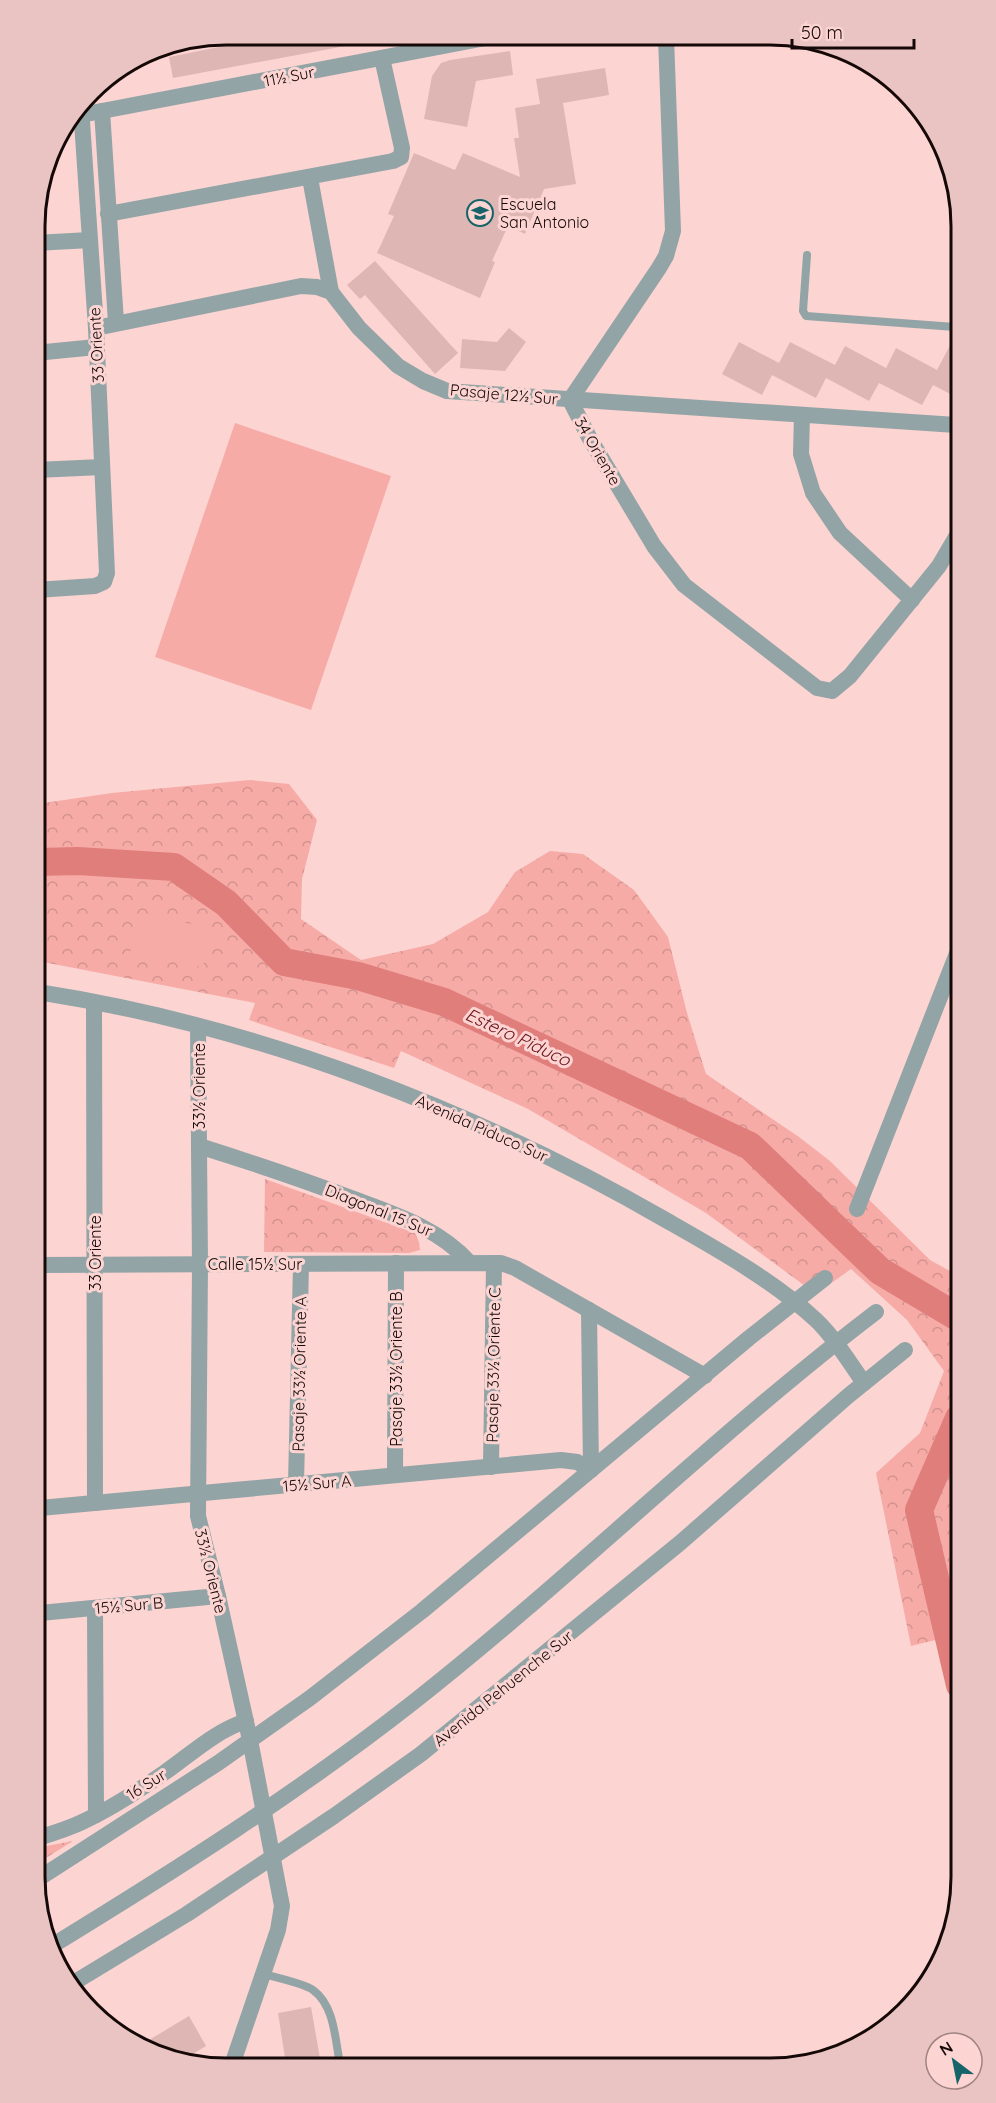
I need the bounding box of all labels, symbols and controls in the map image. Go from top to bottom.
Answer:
scale bar [792,12,914,50]
text: 50 m [801,21,843,44]
street label: 11½ Sur [262,61,316,91]
place label: Escuela San Antonio [500,194,589,232]
school or university icon: Escuela San Antonio [465,198,495,228]
street label: 33 Oriente [84,307,108,383]
street label: Pasaje 12½ Sur [449,379,559,409]
street label: 34 Oriente [570,413,626,489]
water label: Estero Piduco [462,1003,575,1072]
street label: 33½ Oriente [189,1043,209,1129]
street label: Avenida Piduco Sur [413,1090,551,1166]
street label: Diagonal 15 Sur [322,1179,436,1241]
street label: 33 Oriente [85,1215,105,1291]
street label: Calle 15½ Sur [208,1254,302,1274]
street label: Pasaje 33½ Oriente C [482,1287,504,1443]
street label: Pasaje 33½ Oriente B [386,1291,406,1447]
street label: Pasaje 33½ Oriente A [288,1296,310,1452]
street label: 15½ Sur A [282,1470,352,1496]
street label: 33½ Oriente [191,1527,231,1615]
street label: 15½ Sur B [94,1592,164,1618]
street label: Avenida Pehuenche Sur [429,1626,577,1750]
street label: 16 Sur [122,1764,170,1804]
north arrow [924,2031,984,2091]
text: N [936,2037,956,2060]

